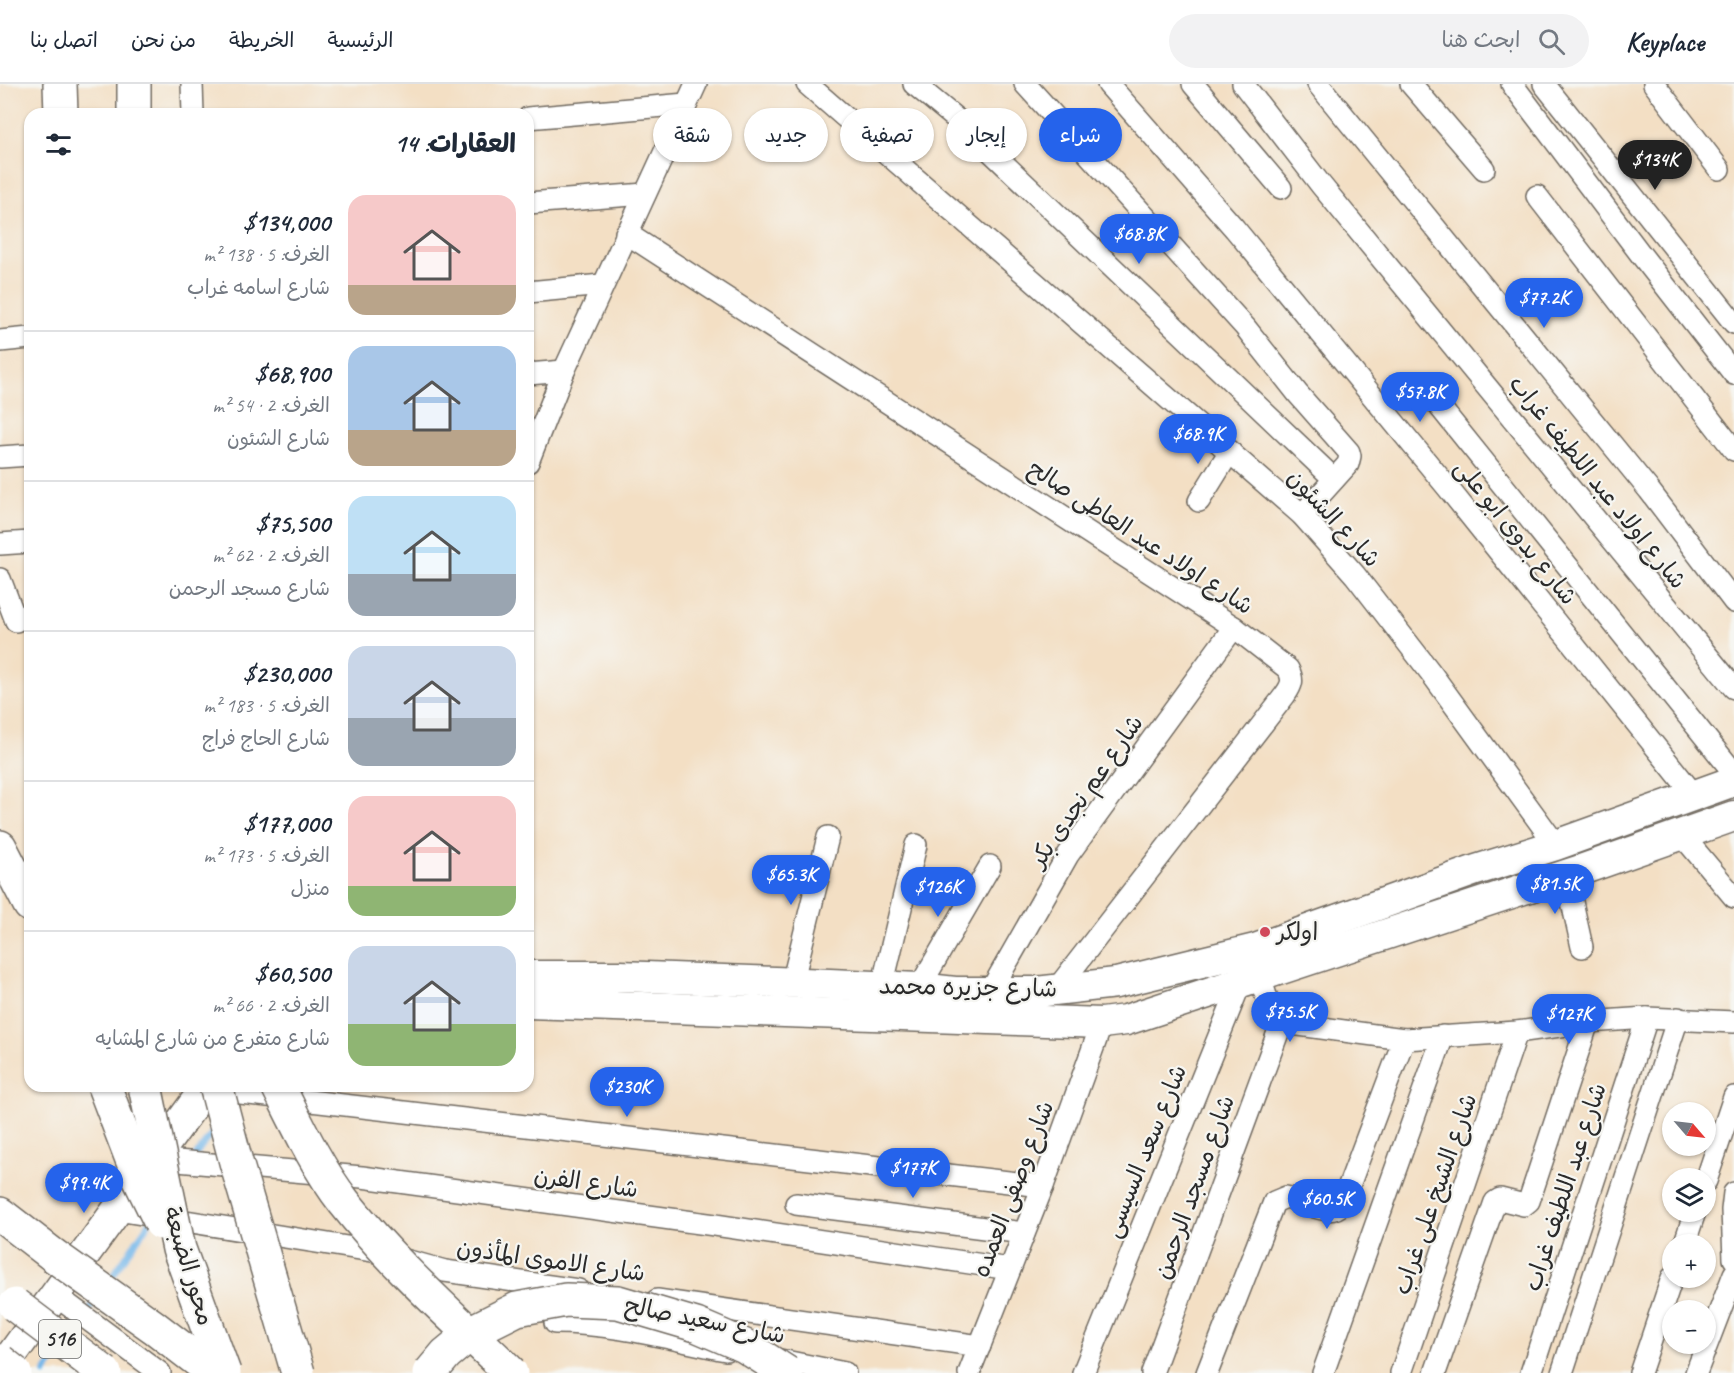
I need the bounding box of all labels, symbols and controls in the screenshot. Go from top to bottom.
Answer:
search box [1169,14,1589,68]
text: Keyplace [1625,24,1704,59]
icon: search [1535,25,1568,58]
text: ابحث هنا [1442,26,1520,54]
text: اتصل بنا [30,27,98,53]
text: من نحن [131,27,196,53]
text: الخريطة [229,27,295,53]
text: الرئيسية [328,27,393,53]
chip: شقة [653,108,732,162]
chip: جديد [744,108,828,162]
chip: تصفية [840,108,934,162]
chip: إيجار [946,108,1027,162]
chip: شراء [1039,108,1122,162]
text: العقارات: 14 [394,127,516,160]
icon: filters [42,128,75,161]
pin: $134K [1613,140,1697,191]
text: $134K [1632,147,1678,172]
text: $134,000 [243,206,330,239]
pin: $68.8K [1090,214,1188,265]
icon: home [396,219,468,291]
text: $68.8K [1114,221,1164,246]
text: الغرف: 5 · 138 m² [203,242,330,267]
text: شارع اسامه غراب [187,275,330,300]
pin: $77.2K [1495,278,1593,329]
text: $77.2K [1519,285,1569,310]
text: $68,900 [254,357,330,390]
street label: شارع اولاد عبد اللطيف غراب [1501,369,1693,596]
icon: home [396,370,468,442]
pin: $57.8K [1371,372,1469,423]
text: $57.8K [1395,379,1445,404]
text: الغرف: 2 · 54 m² [212,393,330,418]
pin: $68.9K [1149,414,1247,465]
text: $68.9K [1173,421,1223,446]
text: شارع الشئون [227,426,330,451]
street label: شارع اولاد عبد العاطى صالح [1022,453,1259,623]
street label: شارع بدوى ابو على [1447,453,1584,612]
street label: شارع الشئون [1279,463,1387,575]
text: $75,500 [256,507,330,540]
icon: home [396,520,468,592]
text: الغرف: 2 · 62 m² [212,543,330,568]
text: شارع مسجد الرحمن [169,576,330,601]
text: $230,000 [243,657,330,690]
icon: home [396,670,468,742]
text: الغرف: 5 · 183 m² [203,693,330,718]
street label: شارع عم نجدى بكر [1021,709,1152,876]
text: شارع الحاج فراج [202,726,330,751]
text: $177,000 [243,807,330,840]
icon: home [396,820,468,892]
text: الغرف: 5 · 173 m² [203,843,330,868]
pin: $65.3K [742,855,840,906]
text: $65.3K [766,862,816,887]
pin: $81.5K [1506,864,1604,915]
pin: $126K [896,867,980,918]
text: $81.5K [1530,871,1580,896]
text: $126K [915,874,961,899]
text: منزل [291,876,330,901]
place label: اولكر [1275,917,1318,947]
marker: اولكر [1258,925,1272,939]
text: $60,500 [255,957,330,990]
icon: home [396,970,468,1042]
street label: شارع جزيره محمد [878,970,1057,1006]
pin: $75.5K [1241,992,1339,1043]
text: الغرف: 2 · 66 m² [212,993,330,1018]
pin: $127K [1527,994,1611,1045]
text: $75.5K [1265,999,1315,1024]
text: $127K [1546,1001,1592,1026]
text: شارع متفرع من شارع المشايه [96,1026,330,1051]
street label: شارع سعد السيسى [1097,1060,1195,1243]
pin: $230K [585,1067,669,1118]
text: $230K [604,1074,650,1099]
street label: شارع عبد اللطيف غراب [1517,1079,1615,1296]
street label: شارع الشيخ على غراب [1386,1089,1485,1299]
street label: شارع مسجد الرحمن [1147,1091,1243,1284]
street label: شارع وصفى العمده [966,1096,1062,1282]
north arrow [1662,1102,1716,1156]
map controls [1662,1102,1716,1354]
pin: $177K [871,1148,955,1199]
text: $177K [890,1155,936,1180]
street label: شارع الفرن [532,1160,640,1206]
pin: $99.4K [35,1163,133,1214]
button: layers [1662,1168,1716,1222]
text: $99.4K [59,1170,109,1195]
pin: $60.5K [1278,1179,1376,1230]
text: $60.5K [1302,1186,1352,1211]
street label: محور الضبعة [157,1203,221,1329]
street label: شارع الاموى المأذون [455,1232,647,1290]
button: + [1662,1234,1716,1288]
street label: شارع سعيد صالح [622,1290,788,1352]
button: − [1662,1300,1716,1354]
road number: 516 [39,1320,81,1358]

